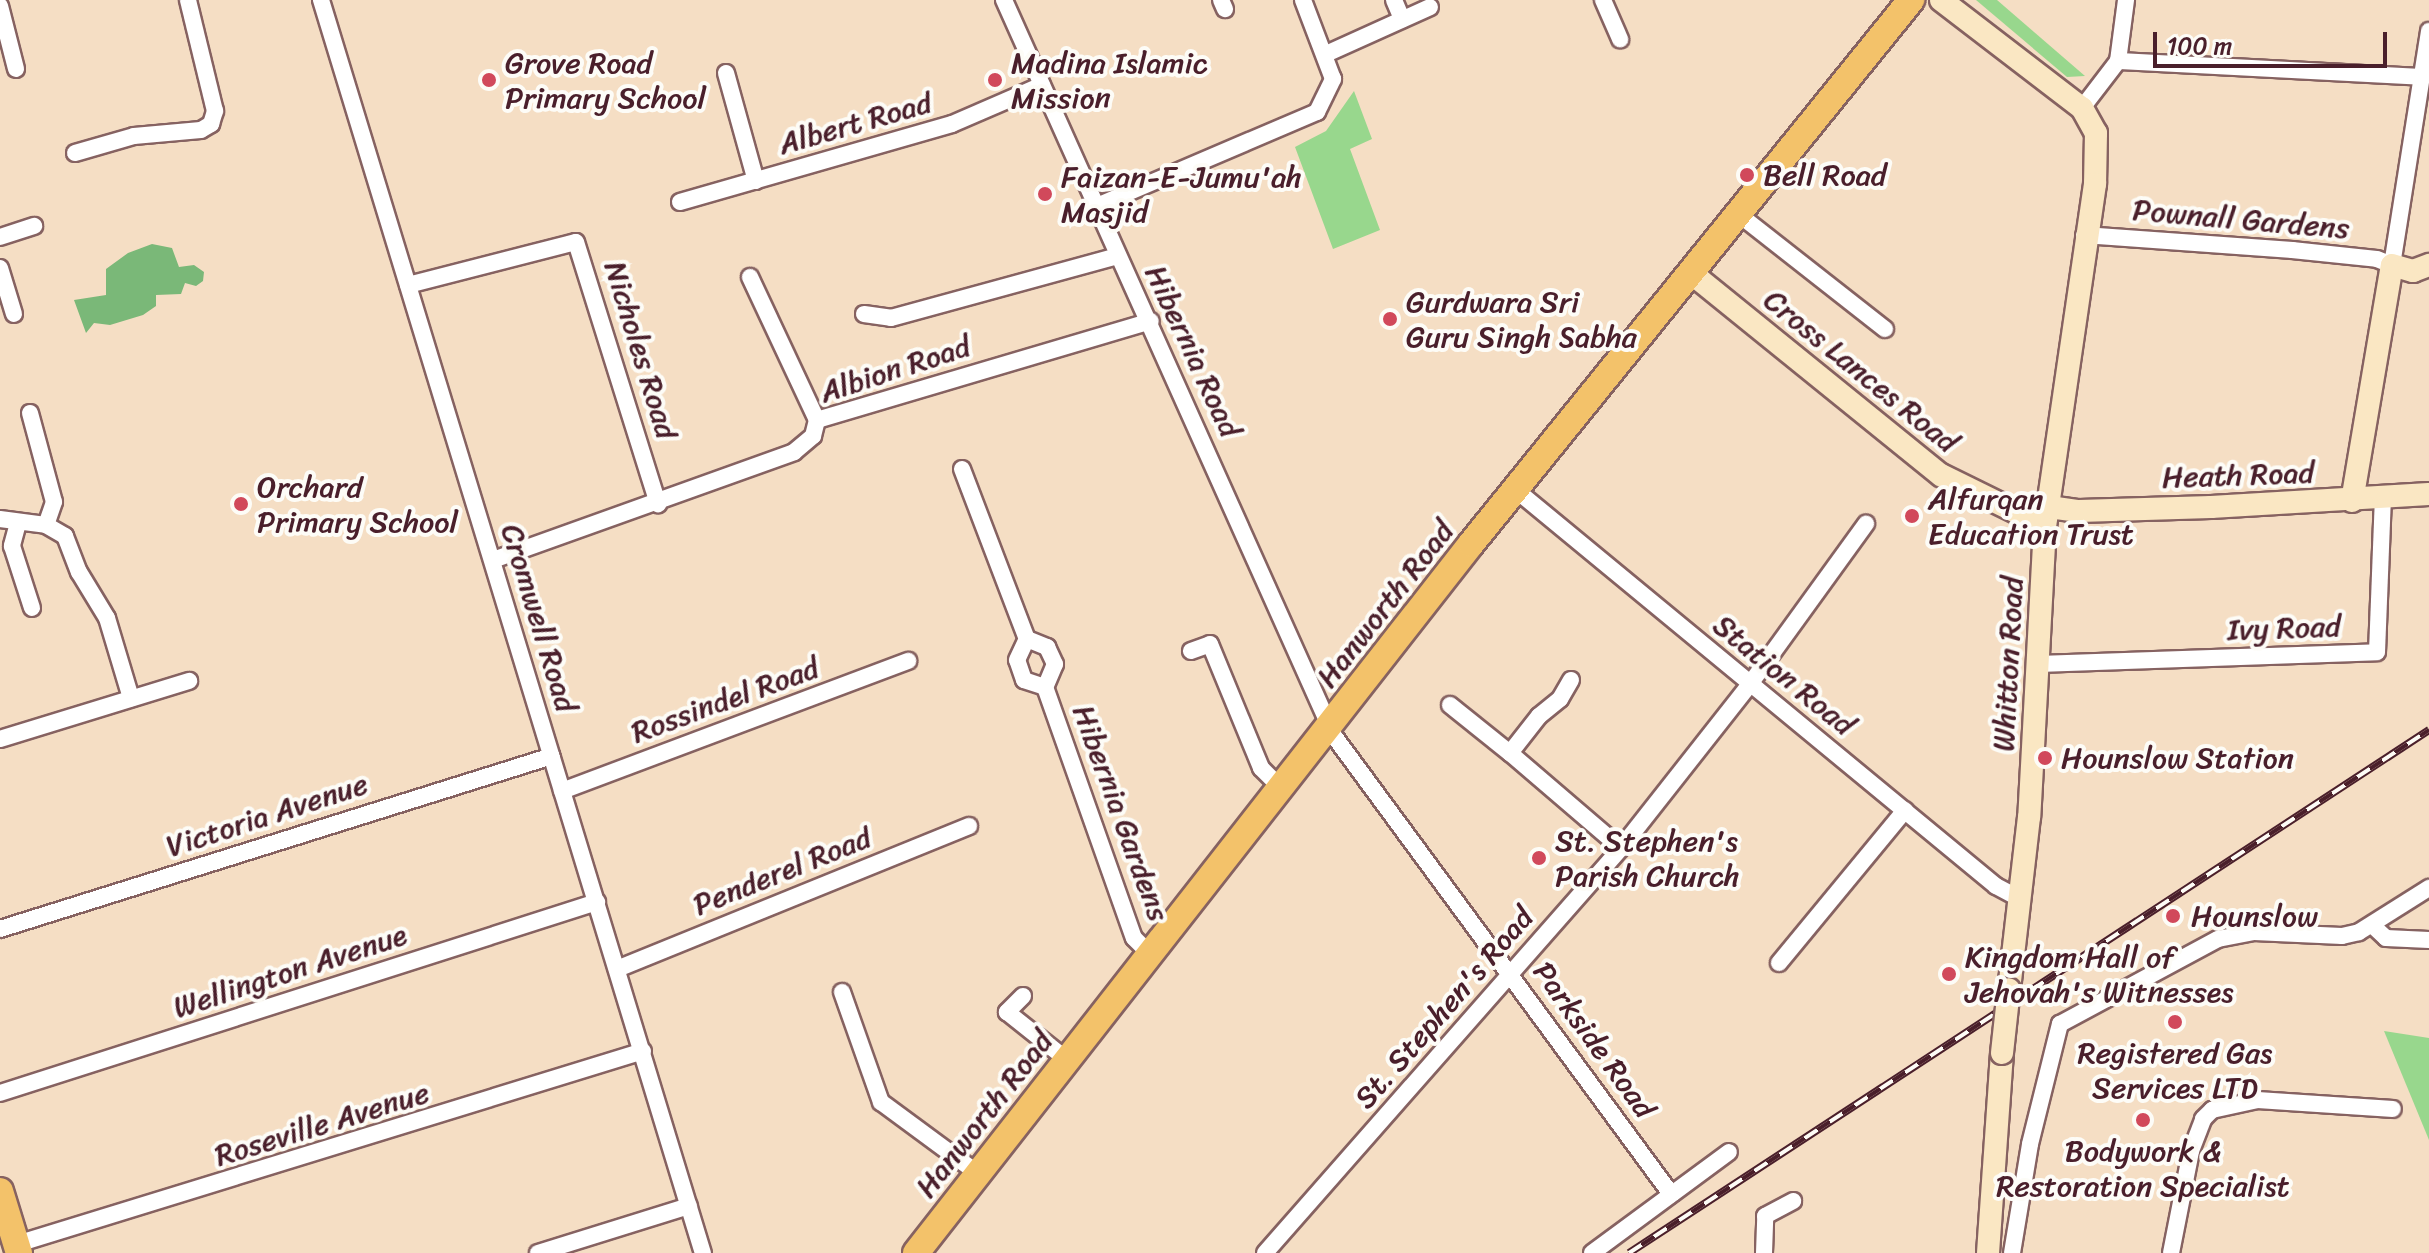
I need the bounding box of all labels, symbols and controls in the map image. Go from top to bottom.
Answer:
scale bar [2157,16,2391,66]
text: 100 m [2167,25,2232,67]
place label: Grove Road Primary School [505,45,706,116]
place label: Madina Islamic Mission [1011,45,1209,116]
marker: Grove Road Primary School [480,71,498,89]
marker: Madina Islamic Mission [986,71,1004,89]
street label: Albert Road [774,84,936,162]
place label: Bell Road [1763,157,1887,193]
place label: Faizan-E-Jumu'ah Masjid [1061,159,1302,230]
marker: Bell Road [1738,166,1756,184]
marker: Faizan-E-Jumu'ah Masjid [1036,185,1054,203]
street label: Pownall Gardens [2131,192,2351,246]
street label: Nicholes Road [597,257,685,443]
street label: Hibernia Road [1137,259,1249,443]
street label: Cross Lances Road [1756,281,1966,461]
place label: Gurdwara Sri Guru Singh Sabha [1406,284,1640,354]
marker: Gurdwara Sri Guru Singh Sabha [1381,310,1399,328]
street label: Albion Road [815,328,975,410]
street label: Heath Road [2161,454,2315,496]
place label: Orchard Primary School [257,469,458,540]
place label: Alfurqan Education Trust [1928,481,2134,552]
marker: Orchard Primary School [232,495,250,513]
marker: Alfurqan Education Trust [1903,507,1921,525]
street label: Hanworth Road [1309,513,1461,695]
street label: Cromwell Road [493,520,585,716]
street label: Whitton Road [1985,575,2031,753]
street label: Station Road [1706,607,1862,743]
street label: Ivy Road [2227,608,2341,648]
street label: Rossindel Road [626,649,824,751]
street label: Hibernia Gardens [1065,699,1177,927]
place label: Hounslow Station [2061,740,2295,776]
marker: Hounslow Station [2036,749,2054,767]
street label: Victoria Avenue [162,766,372,864]
street label: Penderel Road [688,819,876,923]
place label: St. Stephen's Parish Church [1555,823,1740,894]
marker: St. Stephen's Parish Church [1530,849,1548,867]
place label: Hounslow [2191,898,2318,934]
street label: St. Stephen's Road [1346,899,1542,1117]
marker: Hounslow [2162,905,2184,927]
street label: Wellington Avenue [169,916,411,1026]
place label: Kingdom Hall of Jehovah's Witnesses [1965,939,2233,1010]
street label: Parkside Road [1525,955,1663,1125]
marker: Kingdom Hall of Jehovah's Witnesses [1940,965,1958,983]
marker: Registered Gas Services LTD [2166,1013,2184,1031]
street label: Hanworth Road [908,1023,1060,1205]
place label: Registered Gas Services LTD [2077,1035,2273,1106]
street label: Roseville Avenue [211,1074,433,1174]
marker: Bodywork & Restoration Specialist [2134,1111,2152,1129]
place label: Bodywork & Restoration Specialist [1995,1133,2291,1204]

